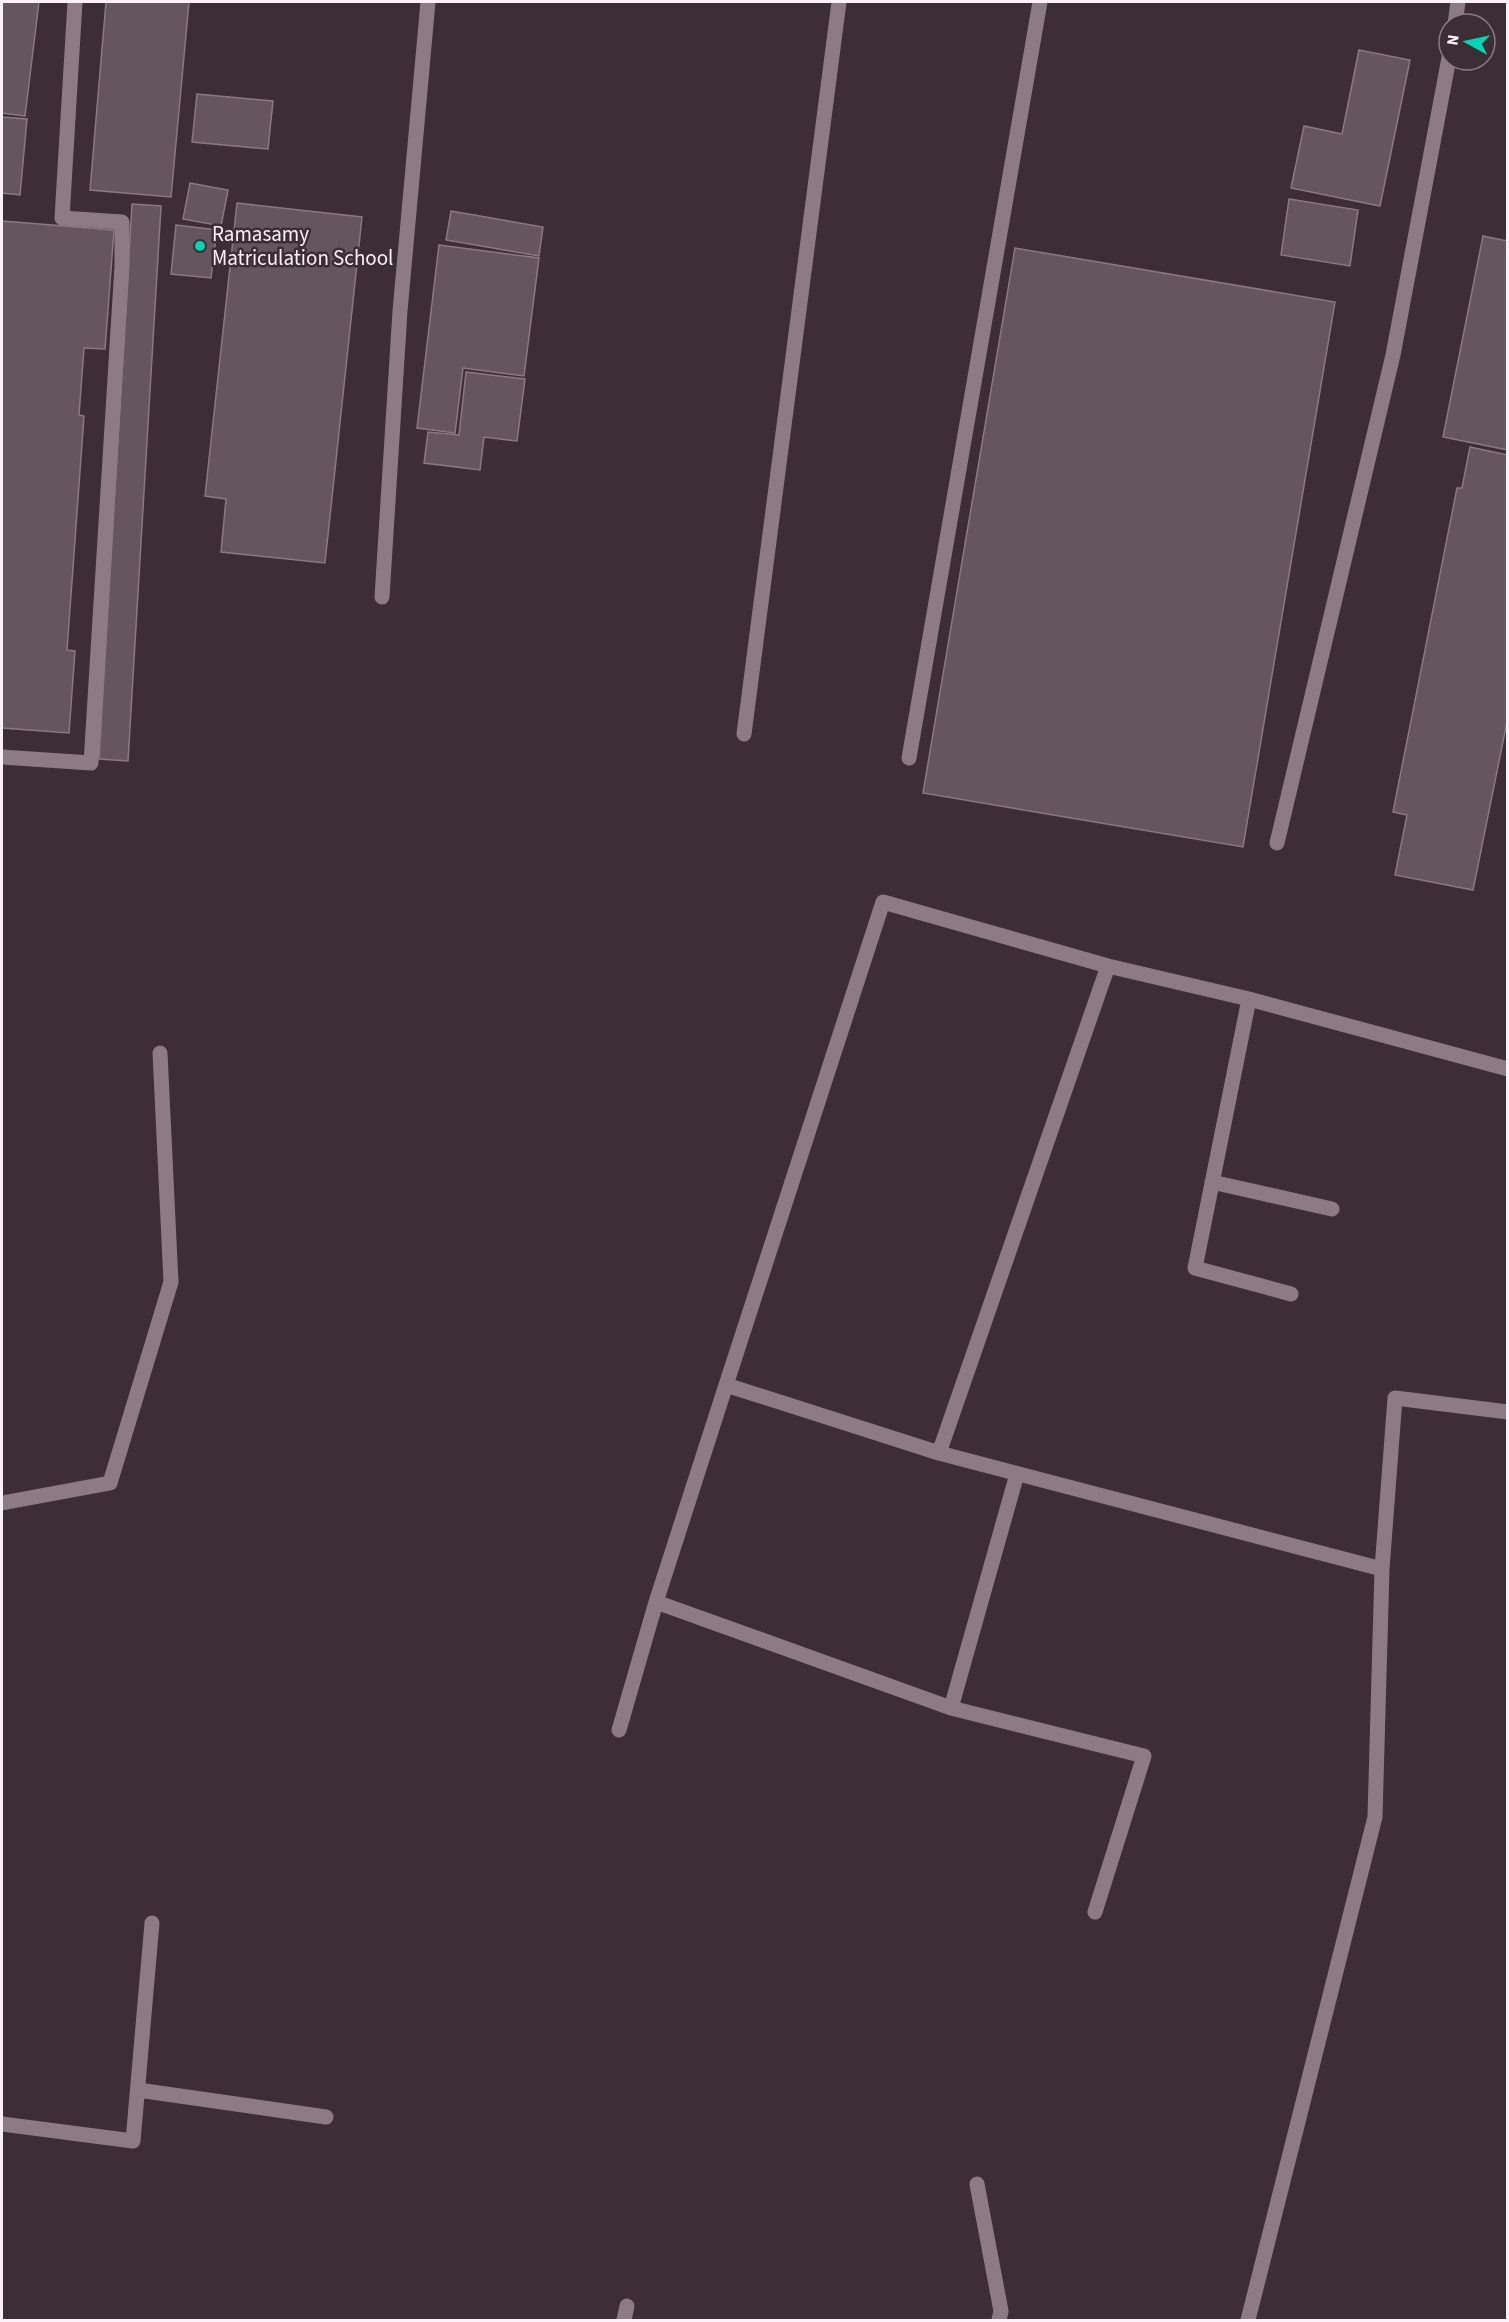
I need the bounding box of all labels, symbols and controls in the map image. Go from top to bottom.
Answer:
north arrow [1437,12,1497,72]
text: N [1442,33,1465,47]
place label: Ramasamy Matriculation School [212,219,393,273]
marker: Ramasamy Matriculation School [193,239,207,253]

